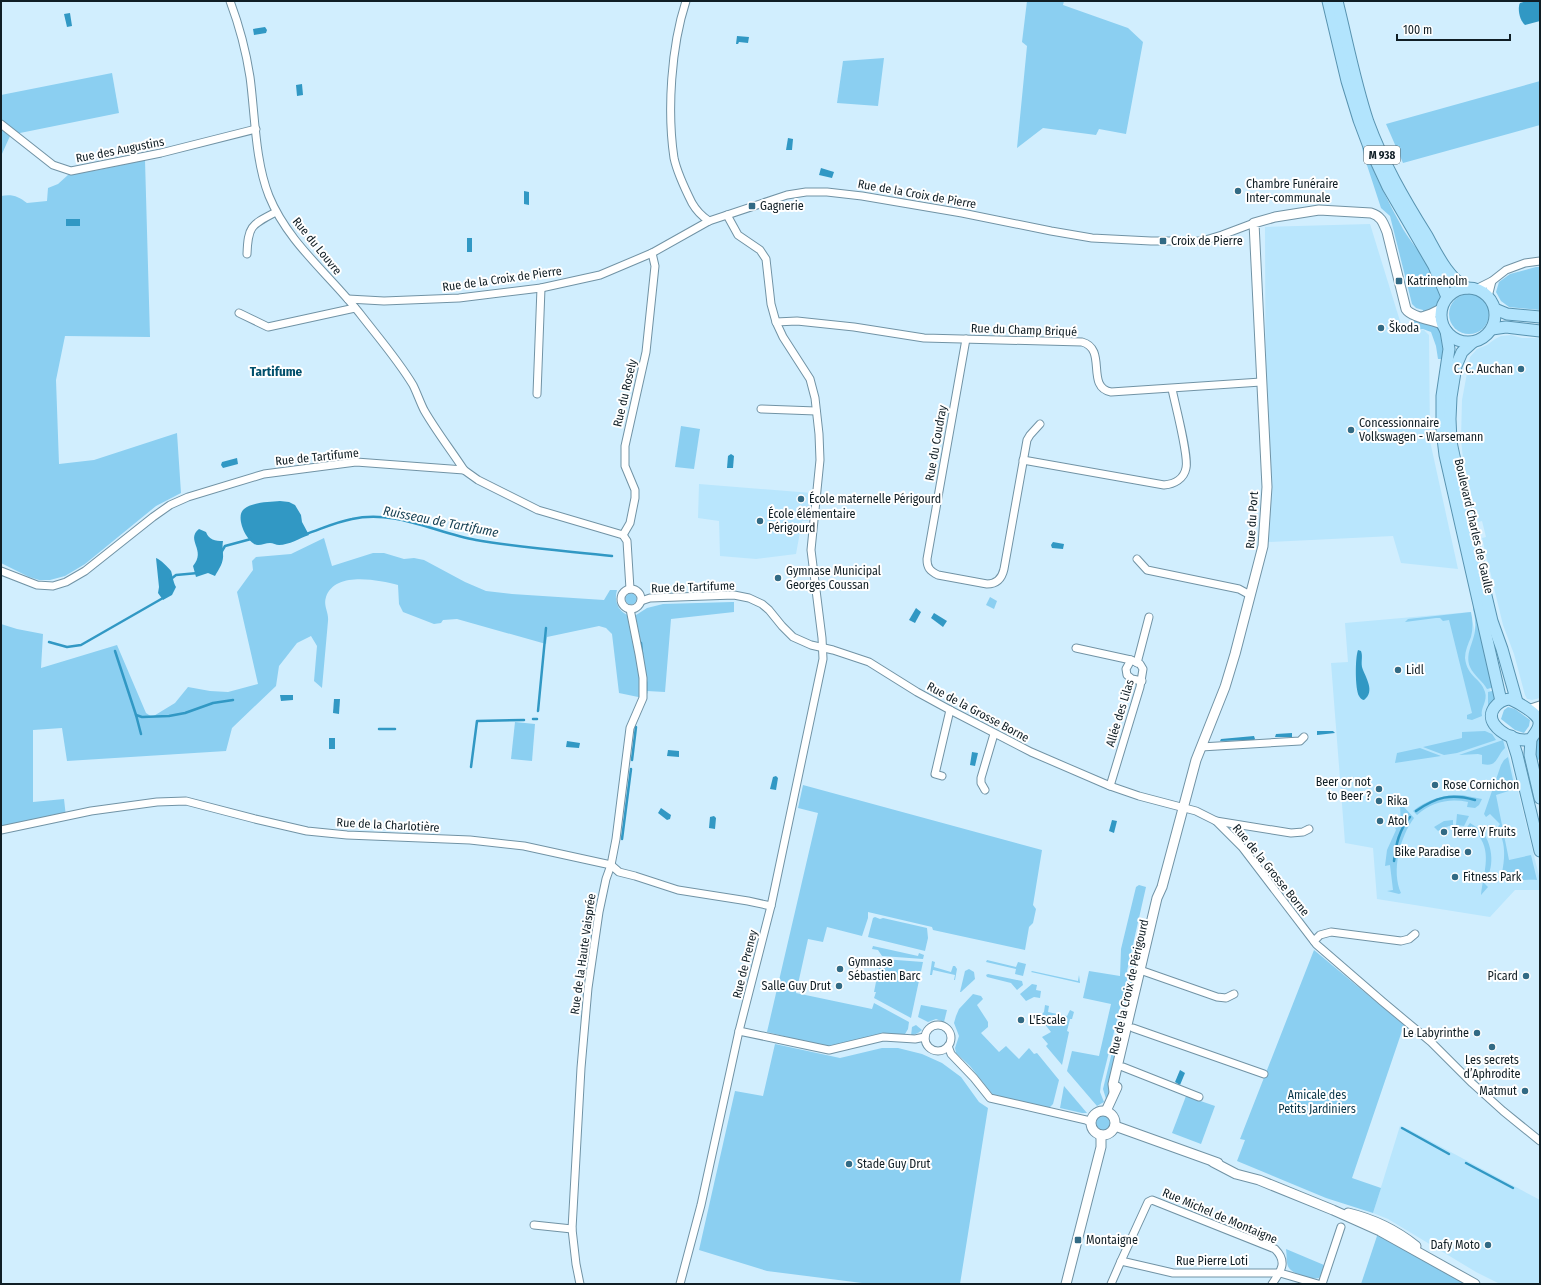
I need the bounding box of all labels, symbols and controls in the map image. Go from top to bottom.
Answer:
scale bar [1397,16,1510,42]
text: 100 m [1403,23,1432,37]
street label: Rue des Augustins [75,135,165,165]
road number: M 938 [1364,146,1400,164]
street label: Rue de la Croix de Pierre [857,177,977,211]
place label: Chambre Funéraire Inter-communale [1246,177,1338,205]
marker: Chambre Funéraire Inter-communale [1233,186,1243,196]
place label: Gagnerie [760,199,804,213]
marker: Gagnerie [747,201,757,211]
street label: Rue du Louvre [290,214,344,278]
place label: Croix de Pierre [1171,234,1243,248]
marker: Croix de Pierre [1158,236,1168,246]
street label: Rue de la Croix de Pierre [442,264,563,294]
place label: Katrineholm [1407,274,1468,288]
marker: Katrineholm [1394,276,1404,286]
place label: Škoda [1389,320,1419,335]
street label: Rue du Champ Briqué [971,321,1077,339]
marker: Škoda [1376,323,1386,333]
street label: Rue du Rosely [610,357,640,428]
place label: C. C. Auchan [1454,362,1513,376]
district label: Tartifume [250,364,303,379]
marker: C. C. Auchan [1516,364,1526,374]
street label: Rue du Coudray [922,403,950,482]
place label: Concessionnaire Volkswagen - Warsemann [1359,416,1483,444]
marker: Concessionnaire Volkswagen - Warsemann [1346,425,1356,435]
street label: Rue de Tartifume [275,446,359,468]
street label: Boulevard Charles de Gaulle [1452,457,1496,595]
place label: École maternelle Périgourd [809,491,941,506]
street label: Rue du Port [1243,491,1261,549]
marker: École maternelle Périgourd [796,494,806,504]
water label: Ruisseau de Tartifume [382,503,500,540]
place label: École élémentaire Périgourd [768,506,856,535]
marker: École élémentaire Périgourd [755,516,765,526]
place label: Gymnase Municipal Georges Coussan [786,564,881,592]
marker: Gymnase Municipal Georges Coussan [773,573,783,583]
street label: Rue de Tartifume [651,579,735,595]
place label: Lidl [1406,663,1424,677]
marker: Lidl [1393,665,1403,675]
street label: Allée des Lilas [1103,678,1137,748]
street label: Rue de la Grosse Borne [924,679,1032,745]
place label: Beer or not to Beer ? [1316,775,1371,803]
place label: Rose Cornichon [1443,778,1519,792]
marker: Rose Cornichon [1430,780,1440,790]
marker: Beer or not to Beer ? [1374,784,1384,794]
place label: Rika [1387,794,1408,808]
marker: Rika [1374,796,1384,806]
place label: Atol [1388,814,1408,828]
street label: Rue de la Charlotière [336,815,440,835]
marker: Atol [1375,816,1385,826]
street label: Rue de la Grosse Borne [1230,821,1312,919]
place label: Terre Y Fruits [1452,825,1516,839]
marker: Terre Y Fruits [1439,827,1449,837]
place label: Bike Paradise [1394,845,1460,859]
marker: Bike Paradise [1463,847,1473,857]
place label: Fitness Park [1463,870,1522,884]
marker: Fitness Park [1450,872,1460,882]
street label: Rue de la Haute Vaisprée [568,892,598,1015]
street label: Rue de la Croix de Périgourd [1107,918,1151,1056]
street label: Rue de Preney [730,928,760,1000]
place label: Gymnase Sébastien Barc [848,955,921,983]
marker: Gymnase Sébastien Barc [835,964,845,974]
place label: Picard [1488,969,1518,983]
marker: Picard [1521,971,1531,981]
place label: Salle Guy Drut [762,979,831,993]
marker: Salle Guy Drut [834,981,844,991]
place label: L'Escale [1029,1013,1066,1027]
marker: L'Escale [1016,1015,1026,1025]
place label: Le Labyrinthe [1403,1026,1469,1040]
marker: Le Labyrinthe [1472,1028,1482,1038]
marker: Les secrets d’Aphrodite [1487,1042,1497,1052]
place label: Les secrets d’Aphrodite [1464,1053,1521,1081]
place label: Matmut [1479,1084,1517,1098]
marker: Matmut [1520,1086,1530,1096]
park label: Amicale des Petits Jardiniers [1278,1088,1356,1116]
place label: Stade Guy Drut [857,1157,931,1171]
marker: Stade Guy Drut [844,1159,854,1169]
street label: Rue Michel de Montaigne [1160,1185,1280,1247]
place label: Montaigne [1086,1233,1138,1247]
marker: Montaigne [1073,1235,1083,1245]
place label: Dafy Moto [1431,1238,1480,1252]
marker: Dafy Moto [1483,1240,1493,1250]
street label: Rue Pierre Loti [1176,1254,1248,1268]

